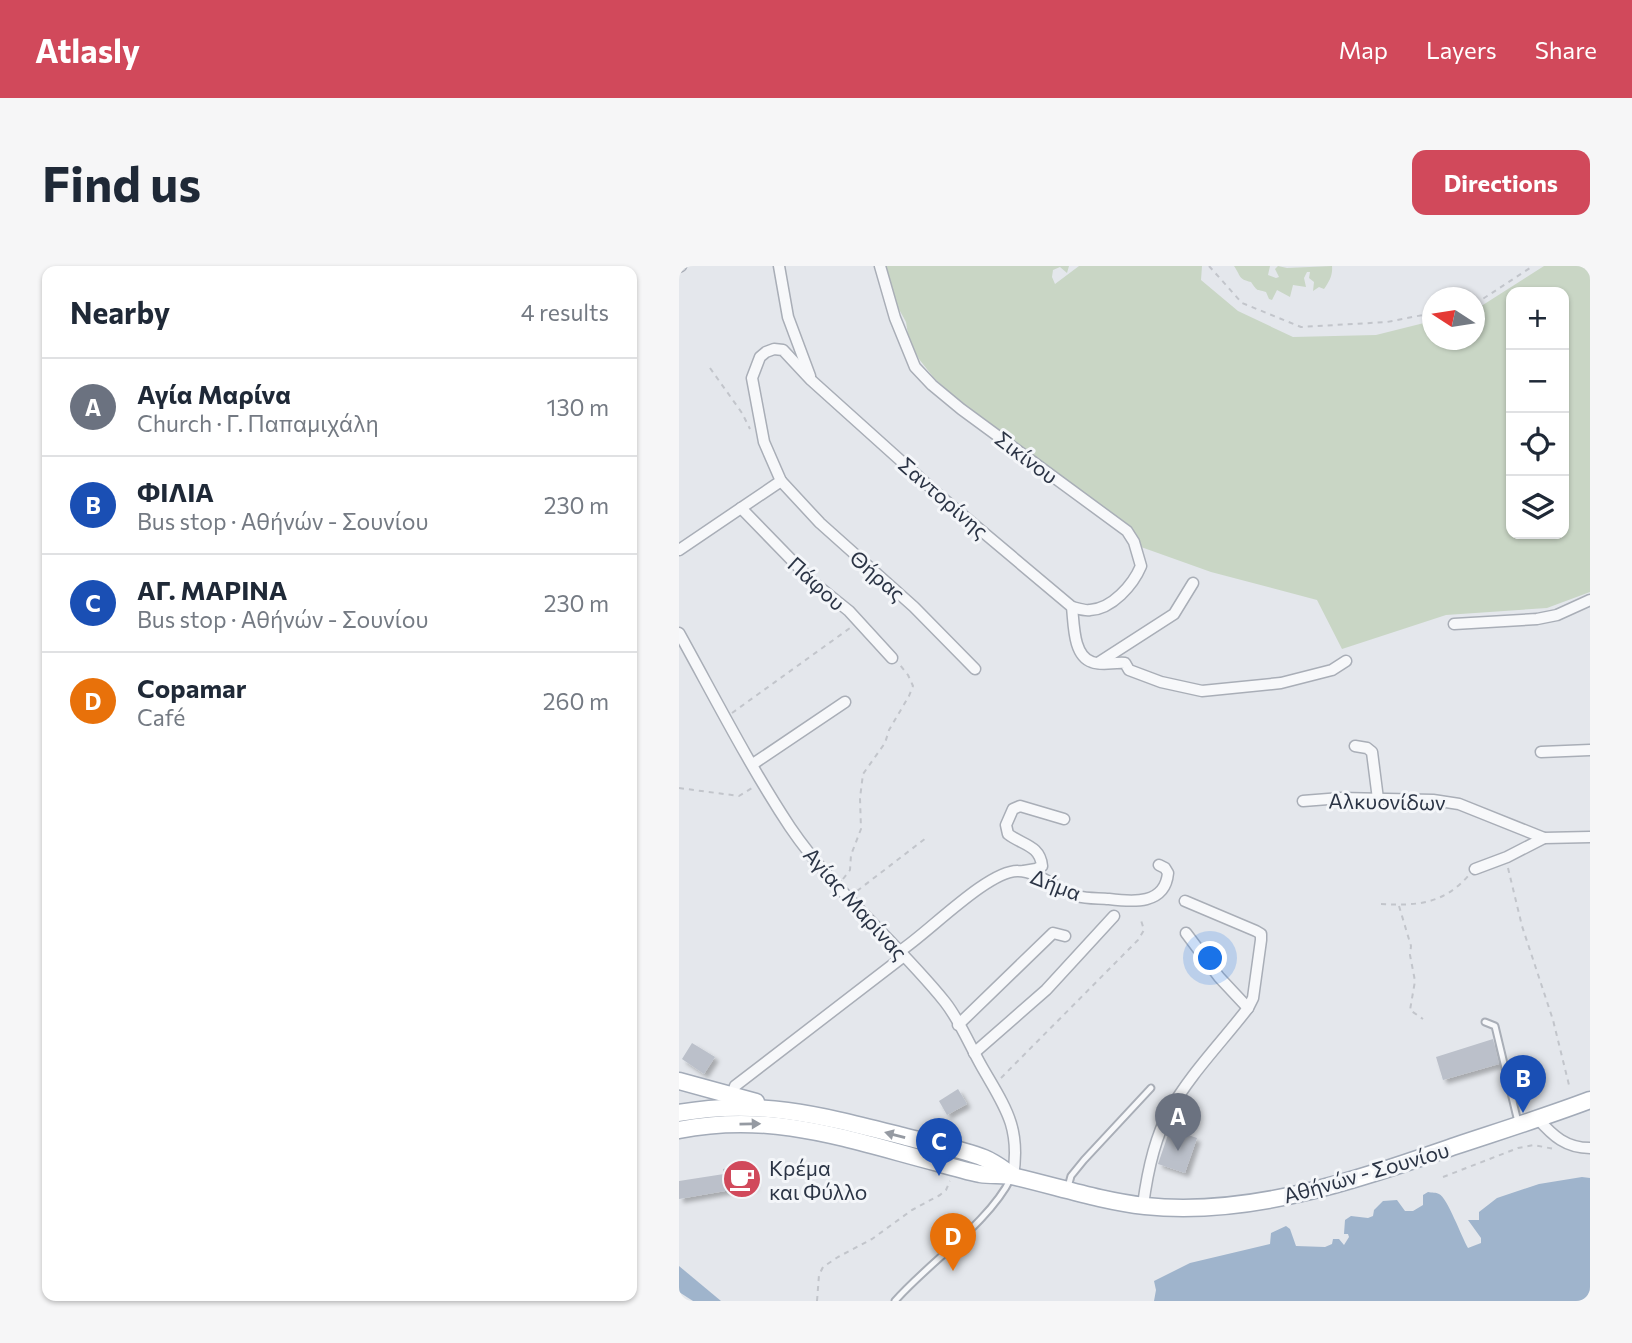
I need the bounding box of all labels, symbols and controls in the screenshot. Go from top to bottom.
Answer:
text: Atlasly [35,29,140,70]
text: Map [1339,35,1388,64]
text: Layers [1426,35,1497,64]
text: Share [1535,35,1597,64]
button: Directions [1412,150,1590,215]
text: Find us [42,152,201,212]
north arrow [1422,287,1485,350]
map controls [1506,287,1569,539]
button: + [1506,287,1569,350]
text: Nearby [70,293,170,330]
text: 4 results [521,298,609,326]
button: − [1506,350,1569,413]
text: Αγία Μαρίνα [137,378,291,409]
text: A [85,393,101,421]
text: 130 m [547,393,609,421]
text: Church · Γ. Παπαμιχάλη [137,409,379,437]
button: locate [1506,413,1569,476]
street label: Σικίνου [991,425,1063,489]
street label: Σαντορίνης [894,451,994,543]
text: ΦΙΛΙΑ [137,476,214,507]
button: layers [1506,476,1569,539]
text: B [85,491,101,519]
text: 230 m [544,491,609,519]
text: Bus stop · Αθήνών - Σουνίου [137,507,428,535]
street label: Θήρας [845,544,911,606]
street label: Πάφου [783,551,851,615]
text: ΑΓ. ΜΑΡΙΝΑ [137,574,288,605]
text: C [85,589,101,617]
text: 230 m [544,589,609,617]
text: Bus stop · Αθήνών - Σουνίου [137,605,428,633]
text: Copamar [137,672,247,703]
text: D [85,687,101,715]
text: 260 m [543,687,609,715]
text: Café [137,703,185,731]
street label: Αλκυονίδων [1328,787,1446,815]
street label: Αγίας Μαρίνας [799,842,913,964]
street label: Δήμα [1027,863,1085,905]
your location [1193,941,1227,975]
pin: B [1500,1055,1546,1113]
pin: A [1155,1093,1201,1151]
one-way arrow [739,1118,761,1129]
pin: C [916,1118,962,1176]
one-way arrow [884,1129,905,1139]
street label: Αθήνών - Σουνίου [1280,1136,1452,1208]
place label: Κρέμα και Φύλλο [769,1155,867,1204]
cafe icon: Κρέμα και Φύλλο [721,1158,763,1200]
pin: D [930,1213,976,1271]

